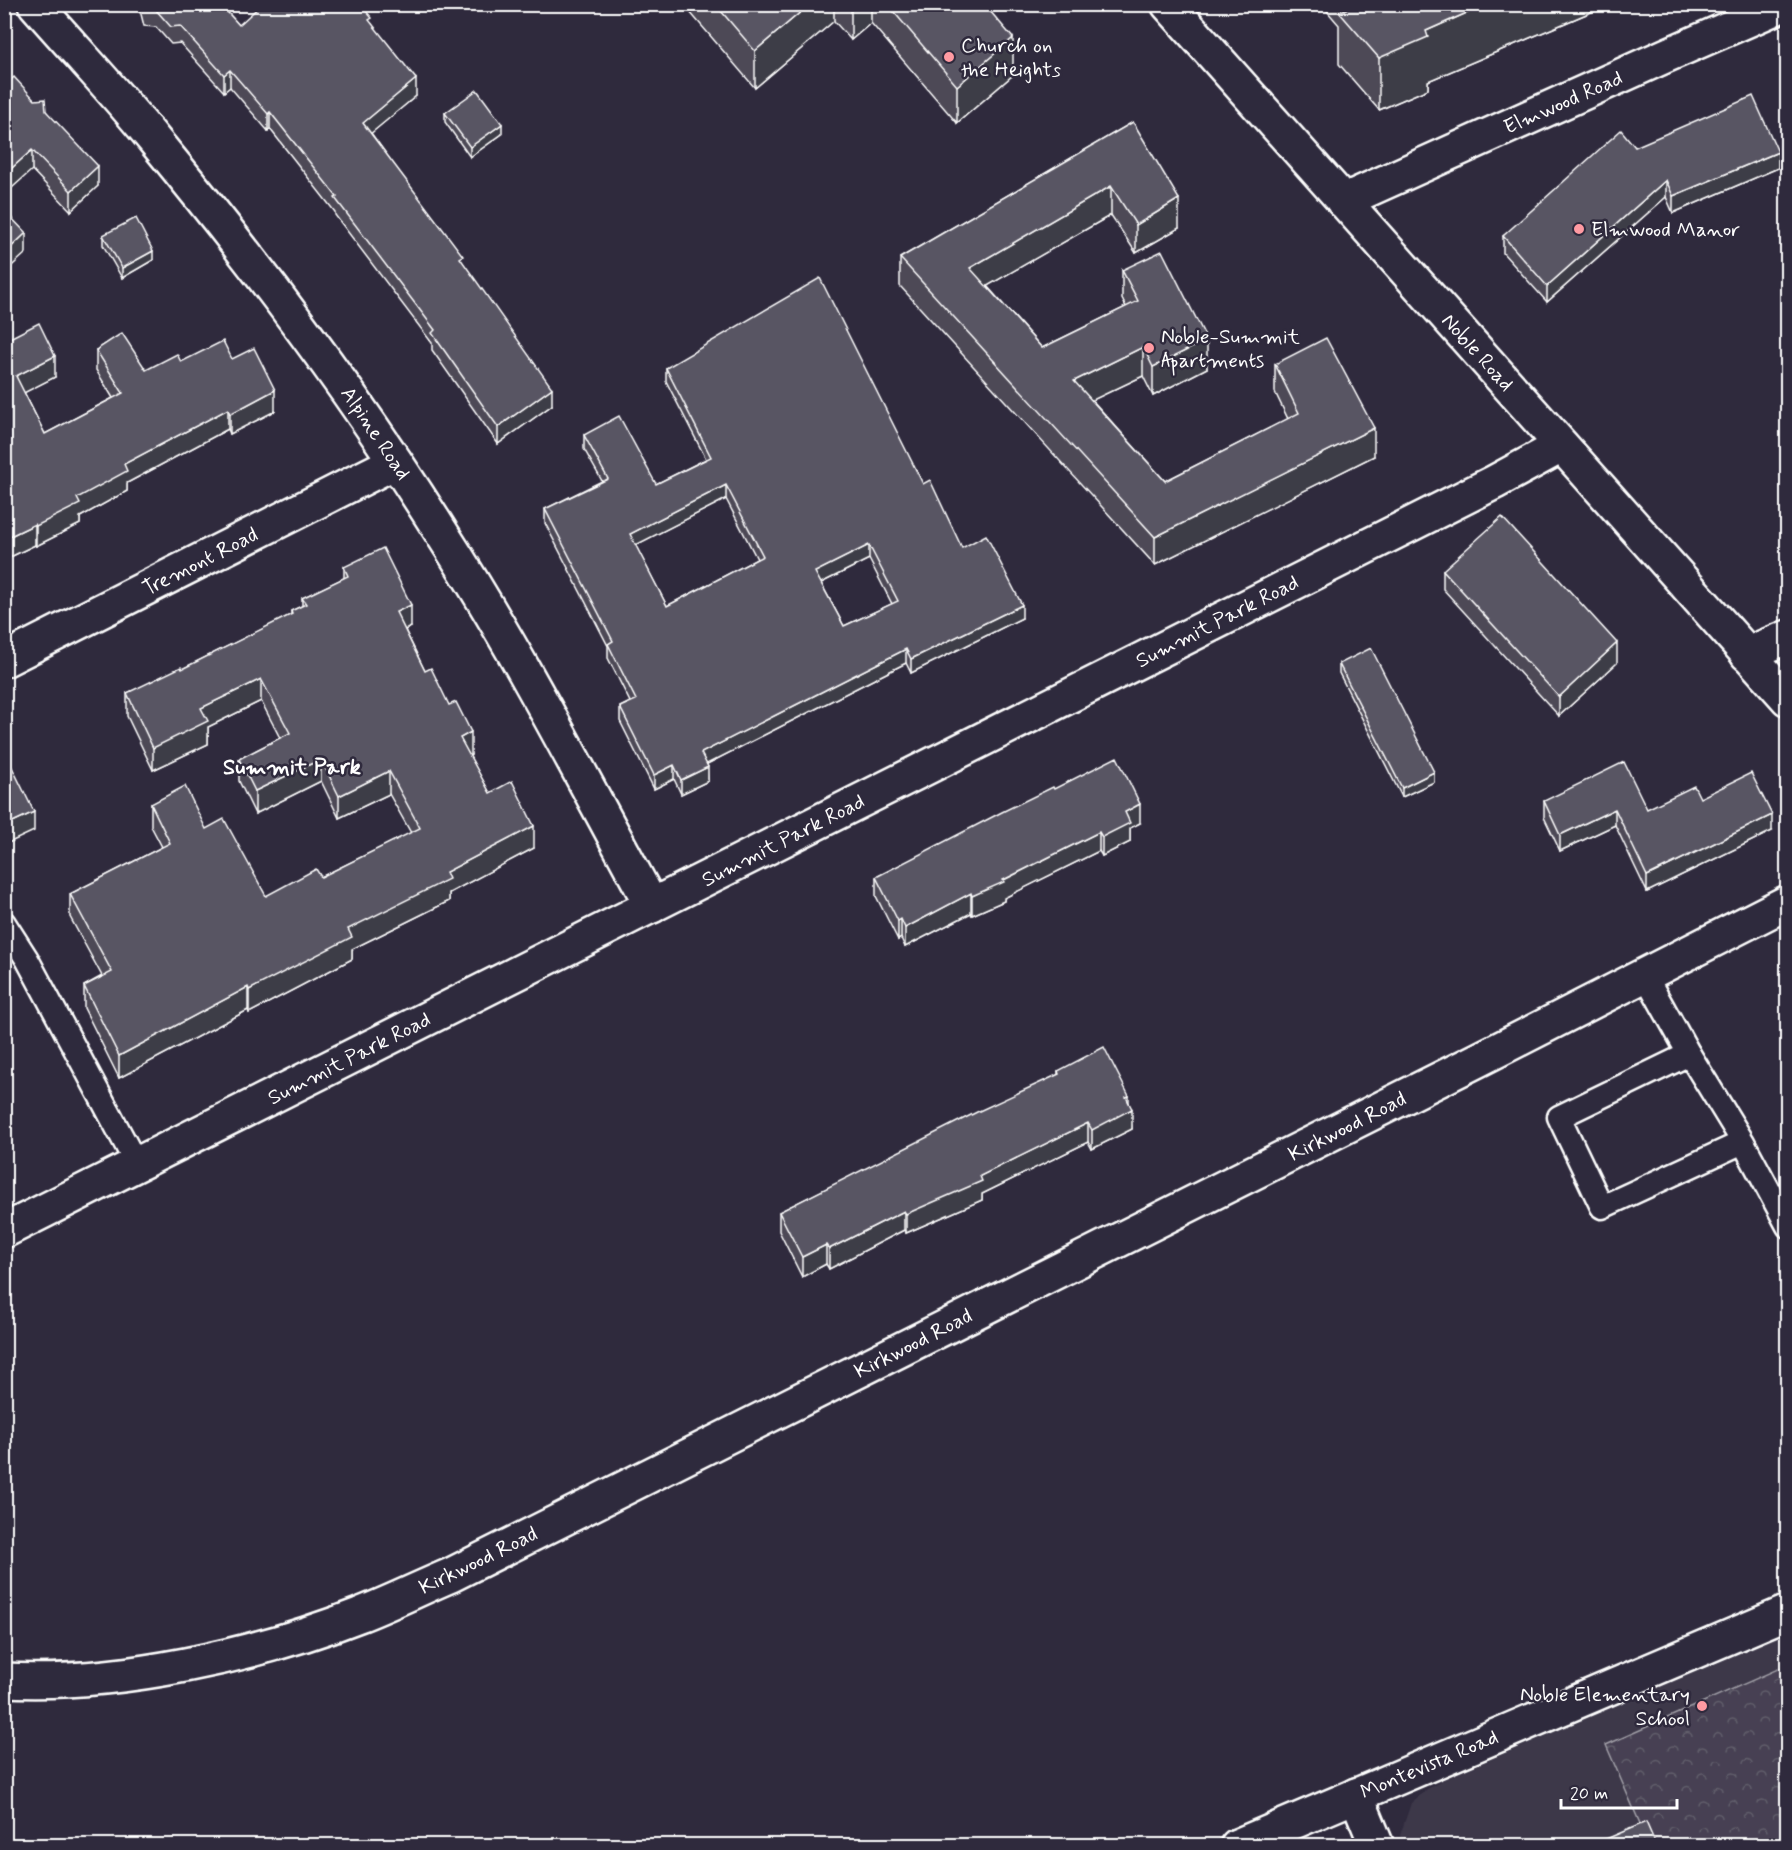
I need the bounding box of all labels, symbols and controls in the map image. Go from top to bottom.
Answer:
place label: Church on the Heights [961,32,1061,84]
marker: Church on the Heights [942,50,956,64]
street label: Elmwood Road [1499,64,1627,142]
place label: Elmwood Manor [1591,216,1740,244]
marker: Elmwood Manor [1572,222,1586,236]
street label: Noble Road [1435,308,1520,398]
place label: Noble-Summit Apartments [1161,323,1301,376]
marker: Noble-Summit Apartments [1142,341,1156,355]
street label: Alpine Road [334,381,417,486]
street label: Tremont Road [138,521,263,603]
street label: Summit Park Road [1131,569,1304,675]
district label: Summit Park [223,754,361,782]
street label: Summit Park Road [697,788,870,894]
street label: Summit Park Road [263,1006,436,1112]
street label: Kirkwood Road [1284,1085,1411,1169]
street label: Kirkwood Road [850,1302,977,1386]
street label: Kirkwood Road [414,1520,542,1602]
place label: Noble Elementary School [1520,1681,1690,1733]
marker: Noble Elementary School [1695,1699,1709,1713]
street label: Montevista Road [1356,1723,1503,1807]
scale bar [1561,1772,1676,1810]
text: 20 m [1570,1782,1608,1806]

